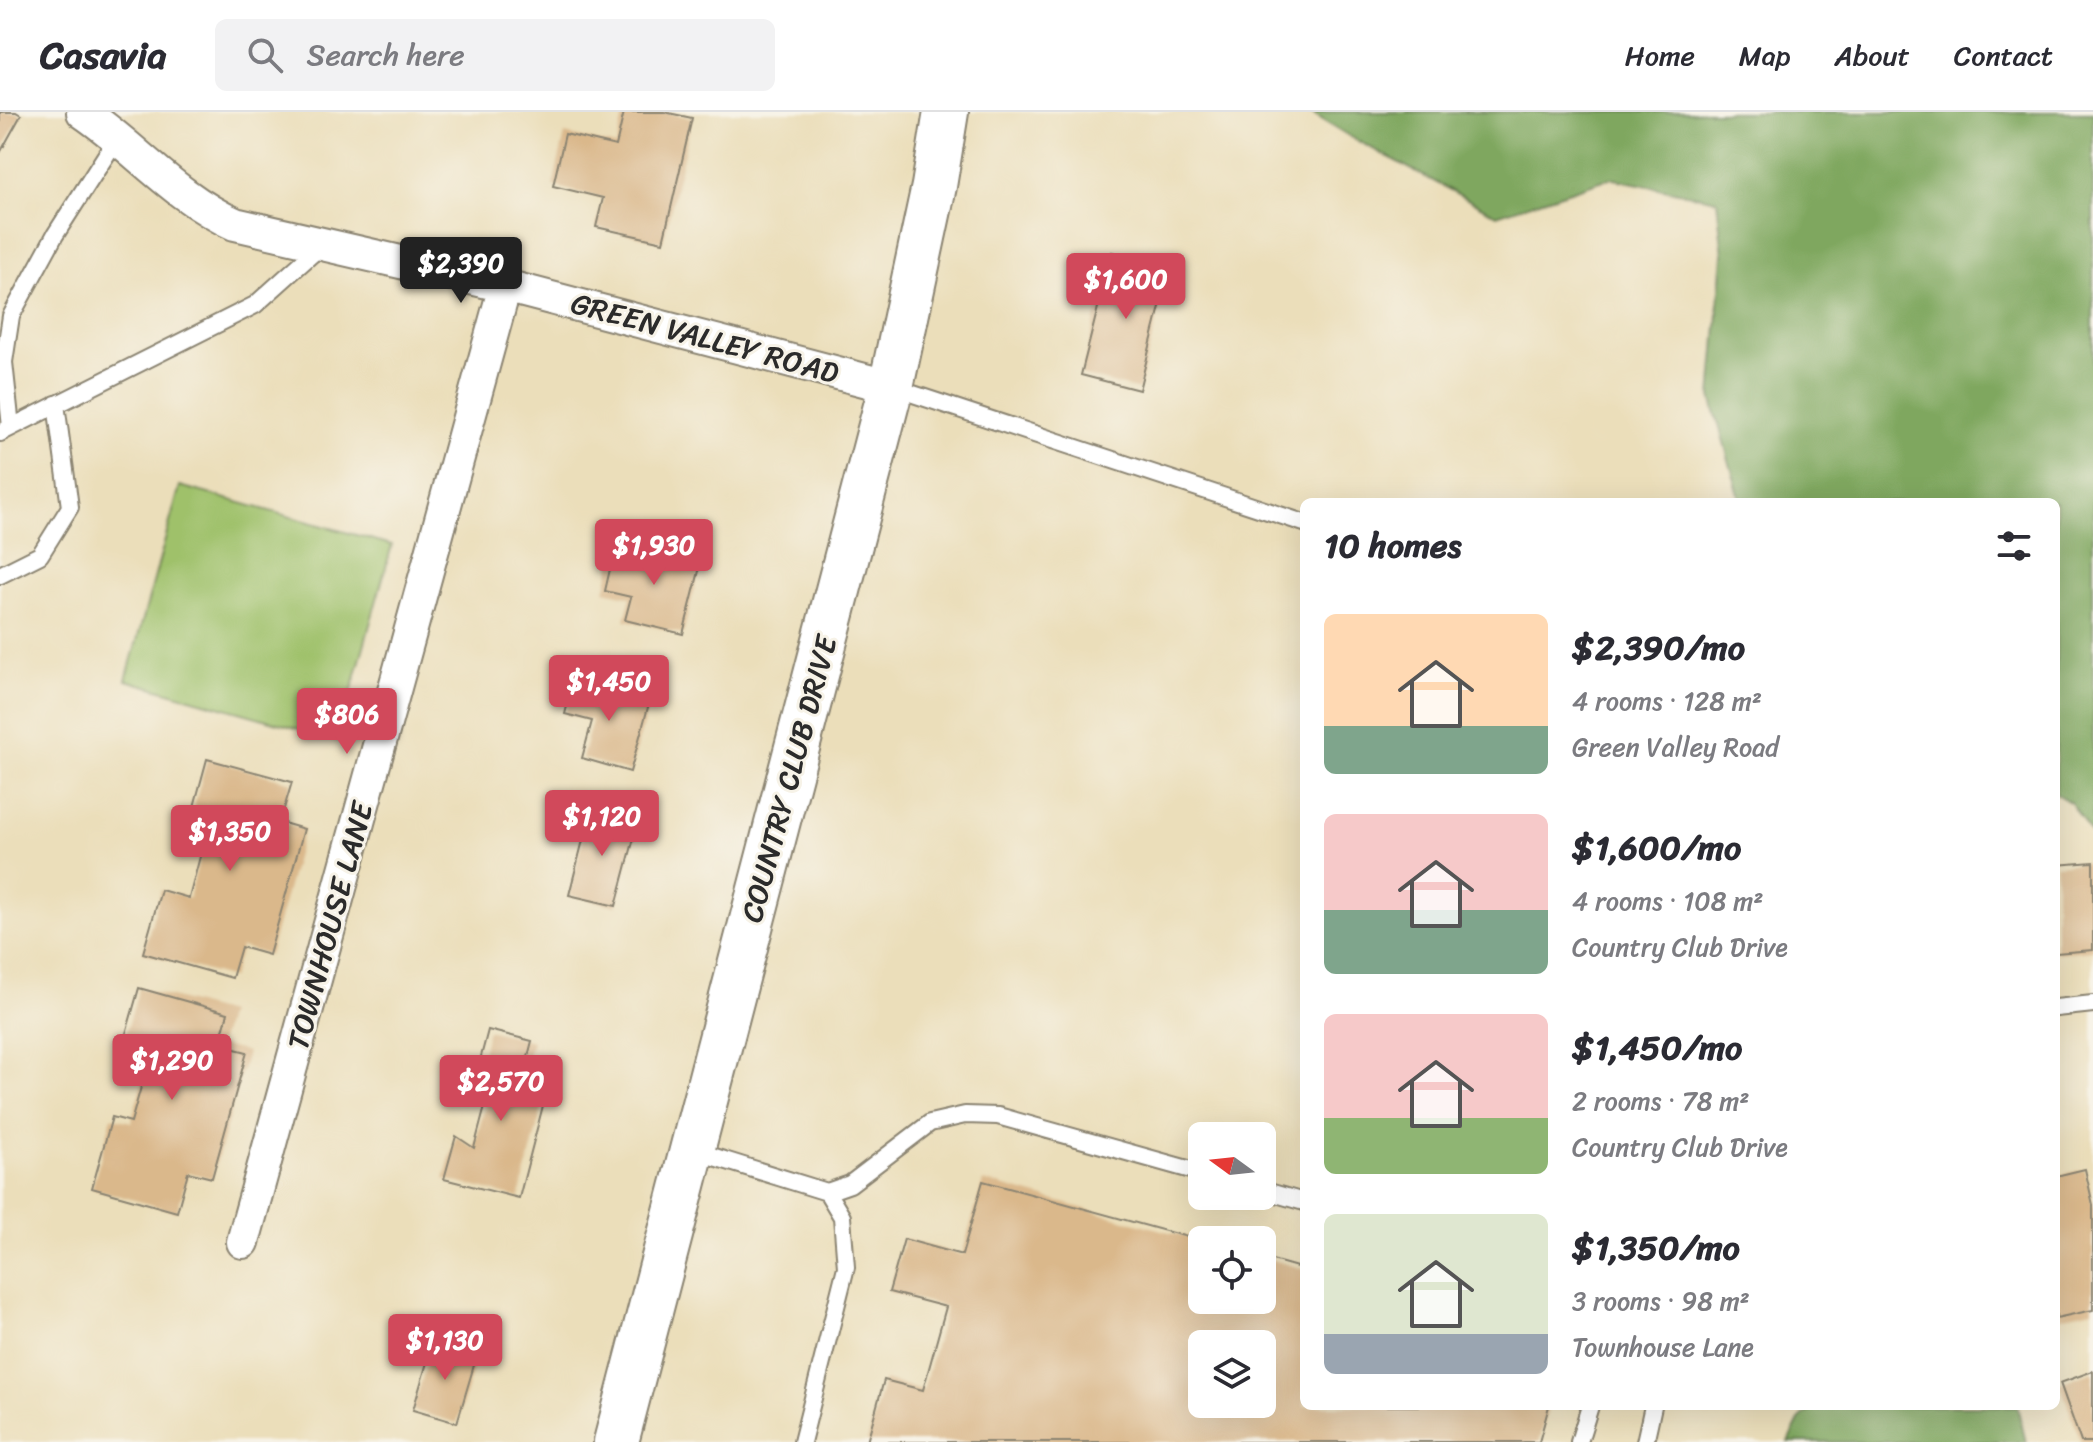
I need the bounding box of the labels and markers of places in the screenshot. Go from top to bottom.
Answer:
pin: $2,390 [396,237,526,305]
pin: $1,600 [1061,253,1191,321]
pin: $1,930 [589,519,719,587]
pin: $1,450 [544,655,674,723]
pin: $806 [300,688,394,756]
pin: $1,120 [537,790,667,858]
pin: $1,350 [165,805,295,873]
pin: $1,290 [107,1034,237,1102]
pin: $2,570 [436,1055,566,1123]
pin: $1,130 [380,1314,510,1382]

